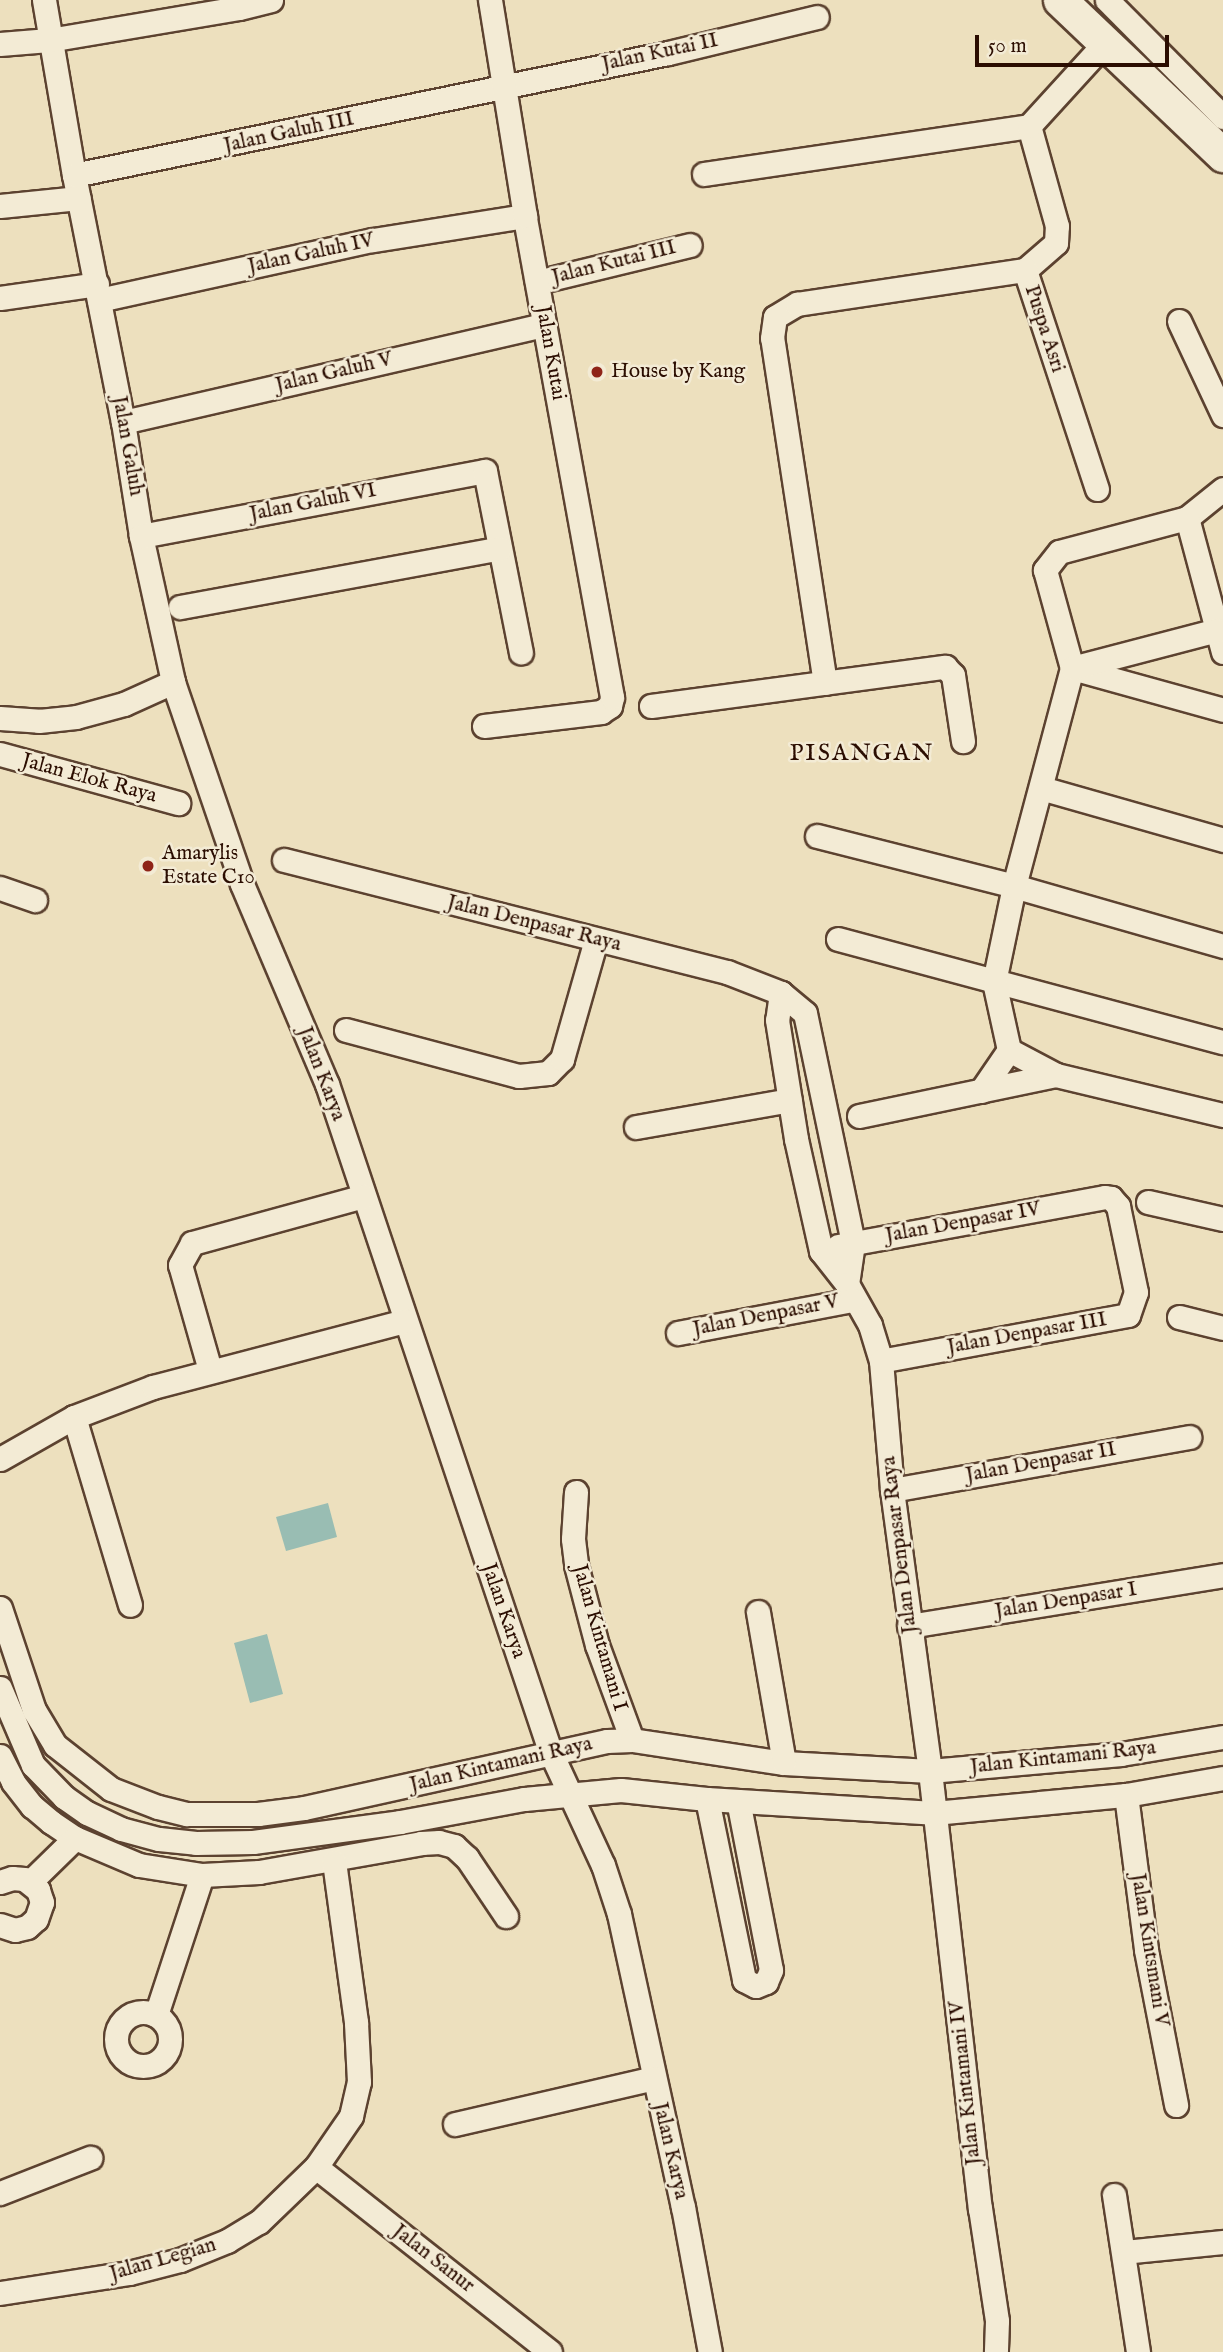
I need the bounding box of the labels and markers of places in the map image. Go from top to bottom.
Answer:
place label: House by Kang [611,359,745,385]
marker: House by Kang [589,364,605,380]
place label: Amarylis Estate C10 [162,841,255,891]
marker: Amarylis Estate C10 [140,858,156,874]

